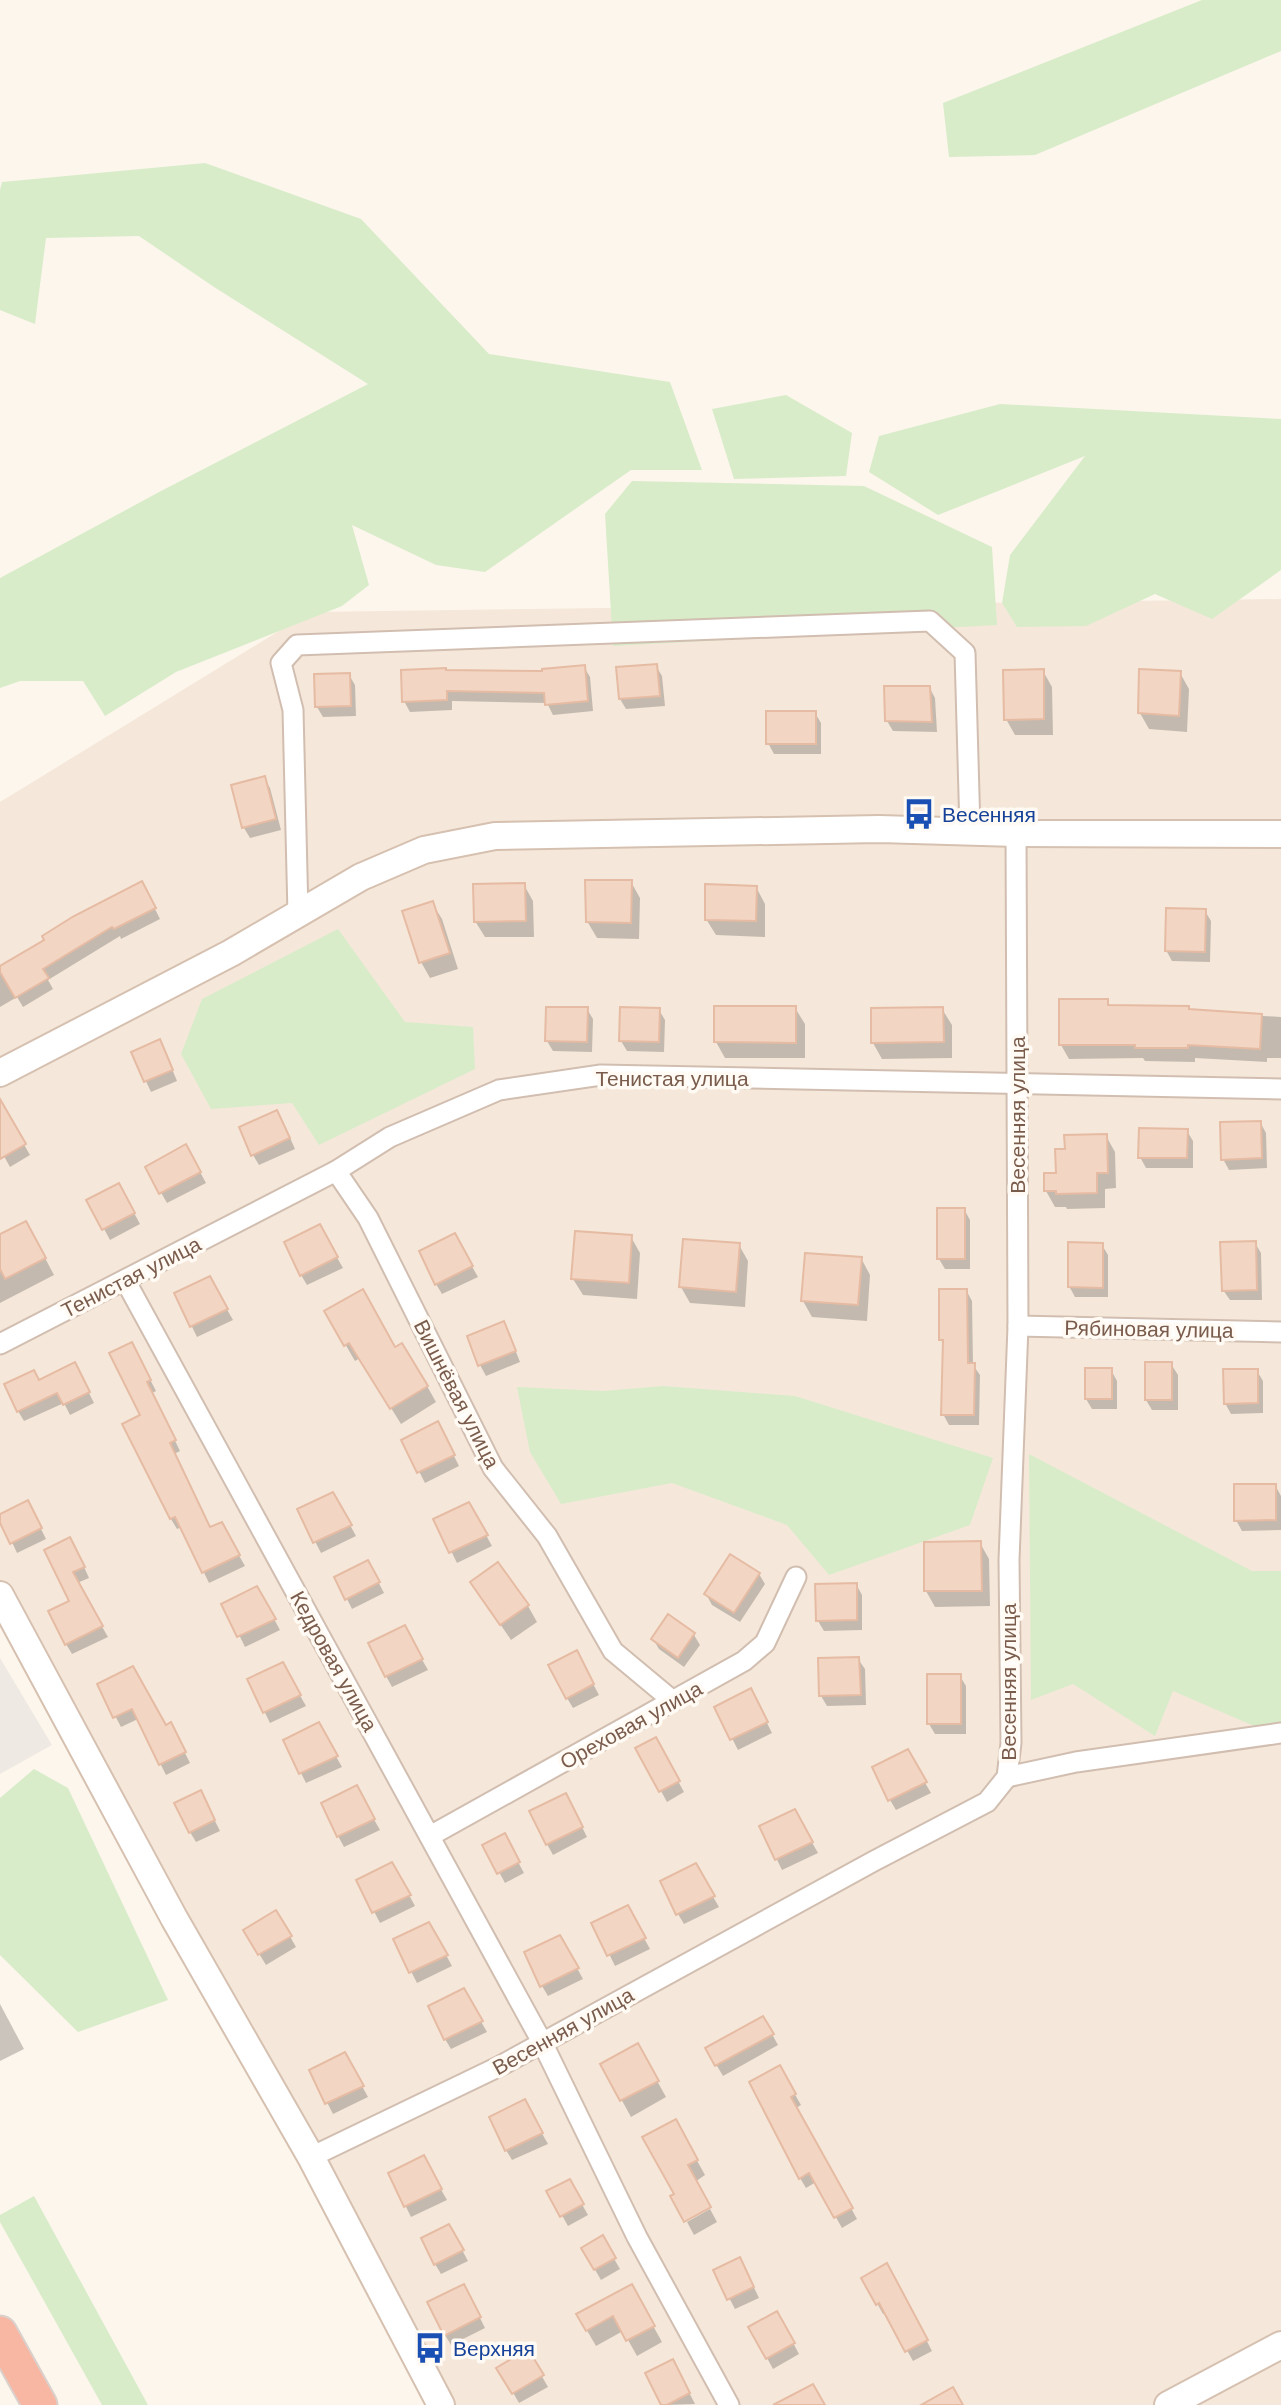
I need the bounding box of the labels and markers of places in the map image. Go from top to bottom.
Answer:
bus stop icon: Весенняя [902,797,936,831]
place label: Весенняя [942,803,1036,826]
bus stop icon: Верхняя [413,2331,447,2365]
place label: Верхняя [453,2337,535,2360]

